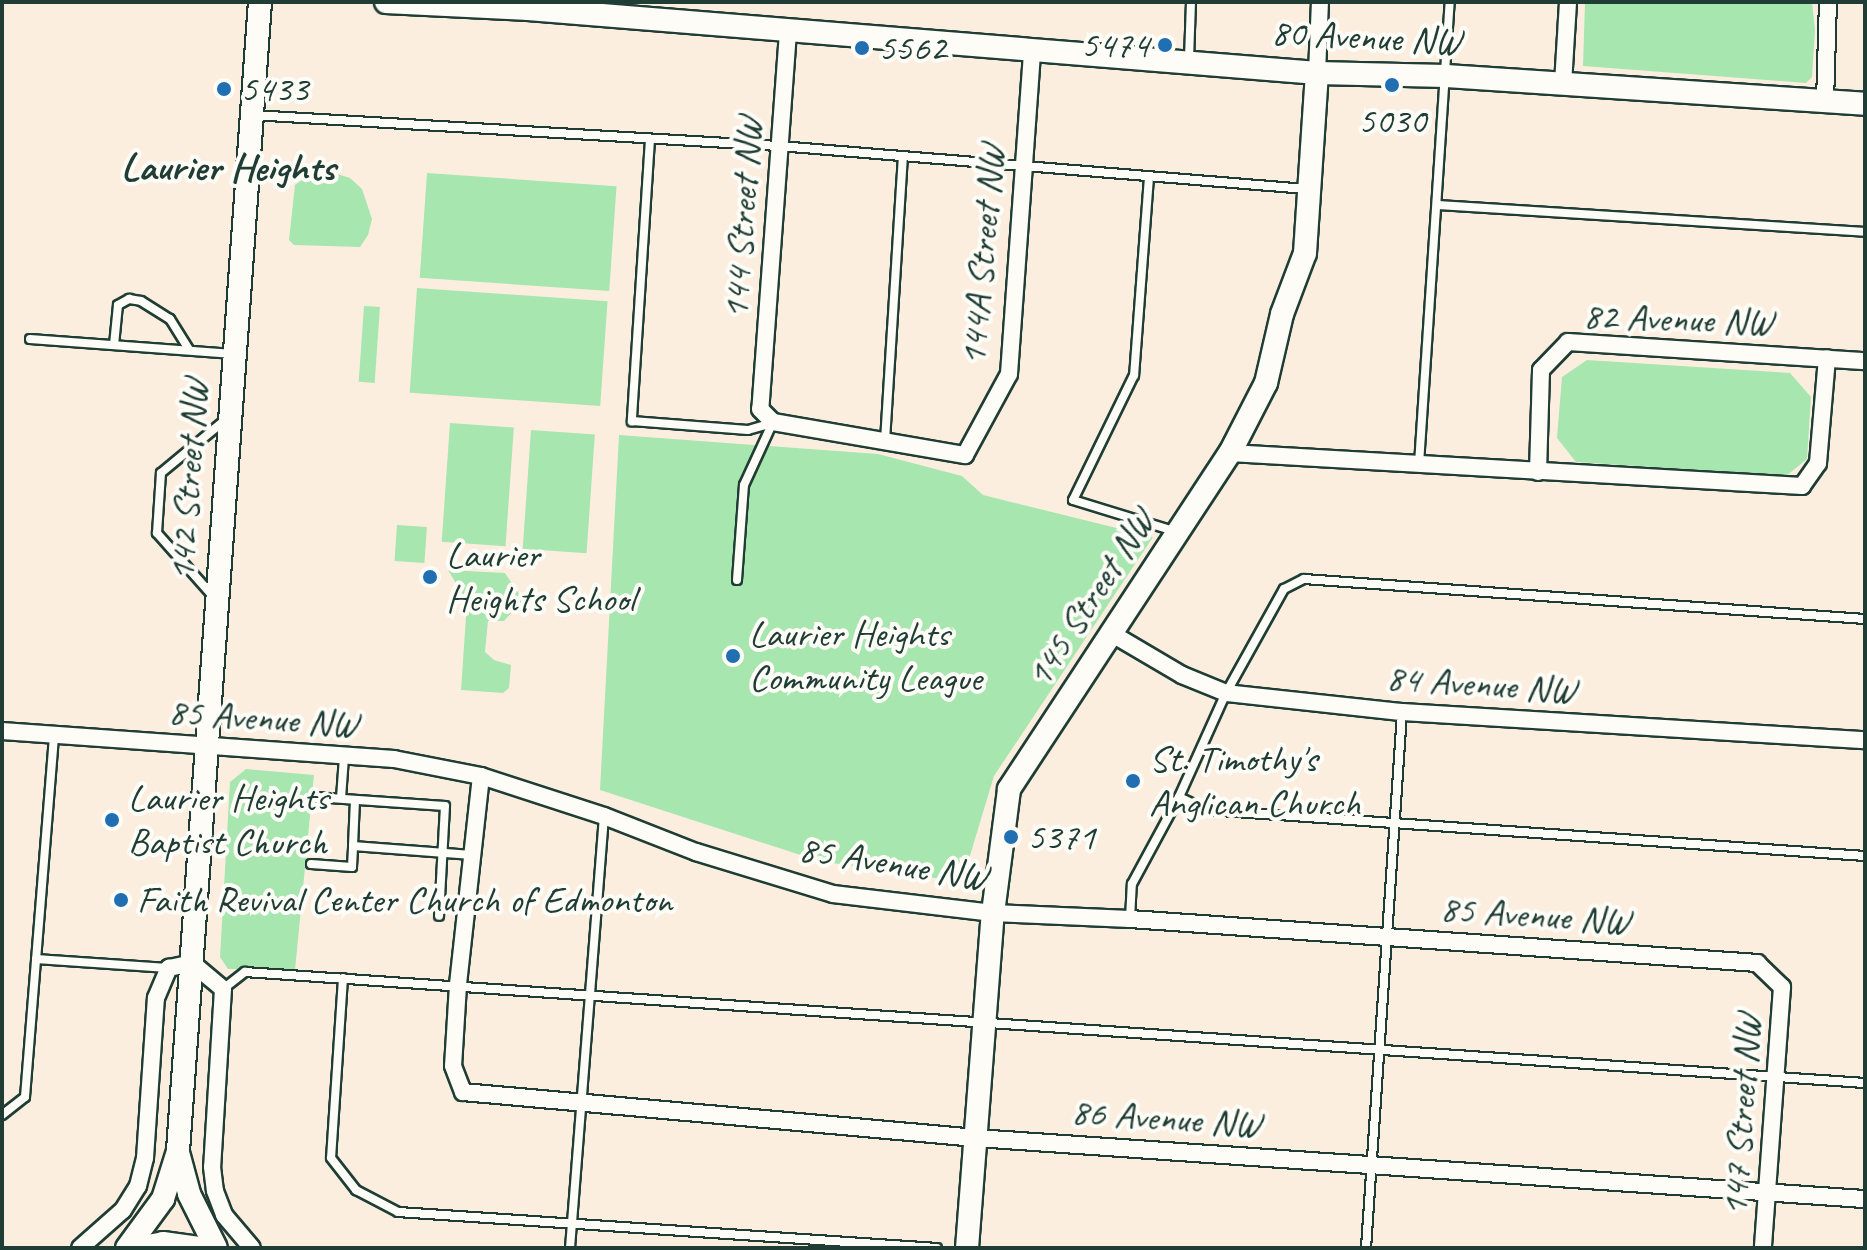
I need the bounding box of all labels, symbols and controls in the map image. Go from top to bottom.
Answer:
street label: 80 Avenue NW [1270,9,1462,65]
place label: 5474 [1081,22,1149,68]
place label: 5562 [878,25,946,71]
marker: 5474 [1156,36,1174,54]
marker: 5562 [853,39,871,57]
place label: 5433 [240,66,308,112]
marker: 5030 [1383,76,1401,94]
marker: 5433 [215,80,233,98]
place label: 5030 [1358,98,1426,144]
street label: 144 Street NW [712,115,772,321]
district label: Laurier Heights [121,143,335,191]
street label: 144A Street NW [950,143,1014,367]
street label: 82 Avenue NW [1582,293,1774,345]
street label: 142 Street NW [158,377,218,583]
street label: 145 Street NW [1016,501,1164,695]
place label: Laurier Heights School [446,532,634,622]
marker: Laurier Heights School [421,568,439,586]
place label: Laurier Heights Community League [749,611,982,700]
marker: Laurier Heights Community League [724,647,742,665]
street label: 84 Avenue NW [1385,655,1577,713]
street label: 85 Avenue NW [167,689,359,747]
place label: St. Timothy's Anglican Church [1149,736,1362,826]
marker: St. Timothy's Anglican Church [1124,772,1142,790]
place label: Laurier Heights Baptist Church [128,775,328,864]
marker: Laurier Heights Baptist Church [103,811,121,829]
place label: 5371 [1027,814,1095,860]
street label: 85 Avenue NW [796,826,990,900]
marker: 5371 [1002,828,1020,846]
place label: Faith Revival Center Church of Edmonton [137,877,677,923]
street label: 85 Avenue NW [1439,886,1631,944]
marker: Faith Revival Center Church of Edmonton [112,891,130,909]
street label: 147 Street NW [1711,1012,1771,1218]
street label: 86 Avenue NW [1070,1089,1262,1147]

